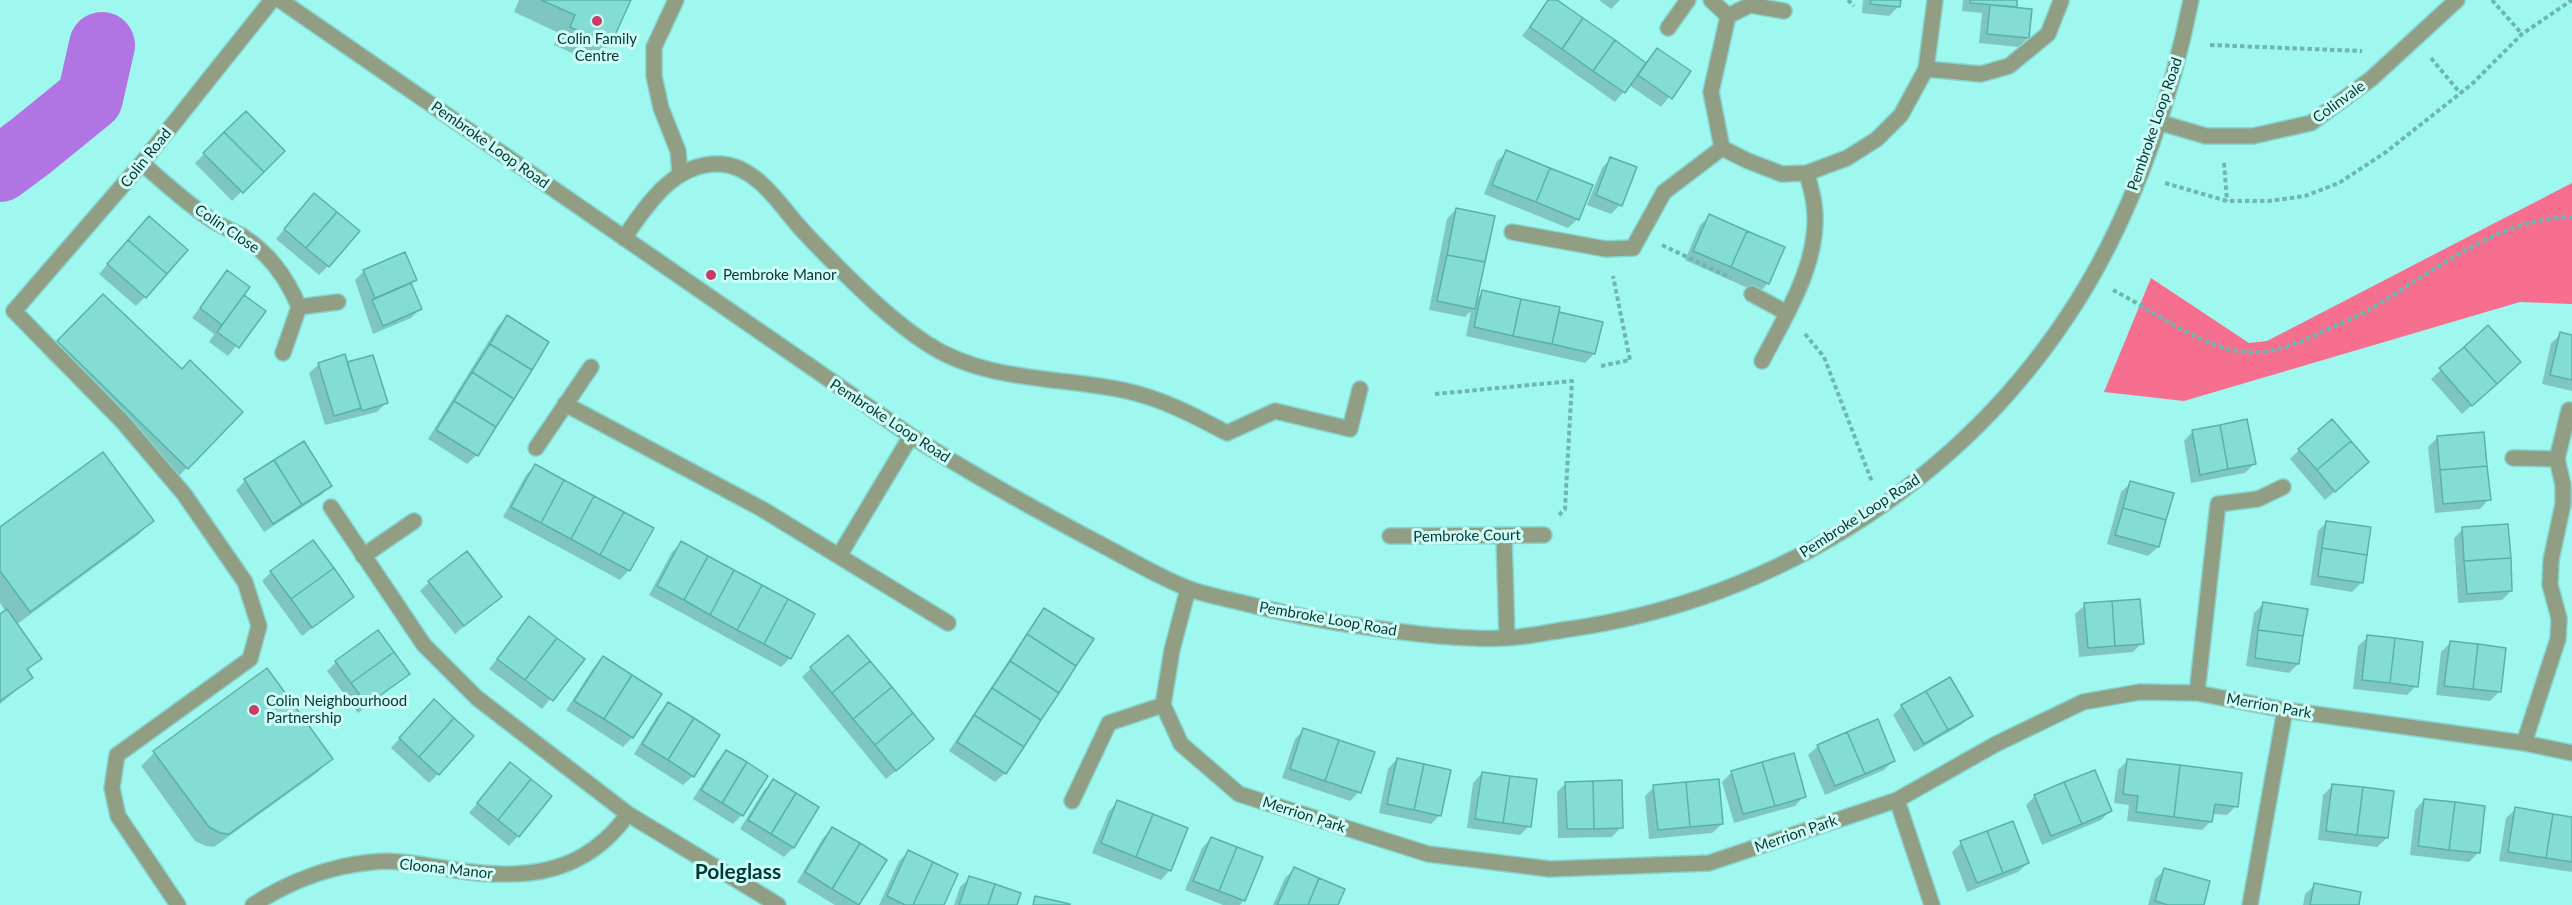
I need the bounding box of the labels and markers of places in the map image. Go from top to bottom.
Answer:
marker: Colin Family Centre [590,14,604,28]
place label: Colin Family Centre [557,30,637,65]
place label: Pembroke Manor [723,266,836,284]
marker: Pembroke Manor [704,268,718,282]
place label: Colin Neighbourhood Partnership [266,692,407,727]
marker: Colin Neighbourhood Partnership [247,703,261,717]

